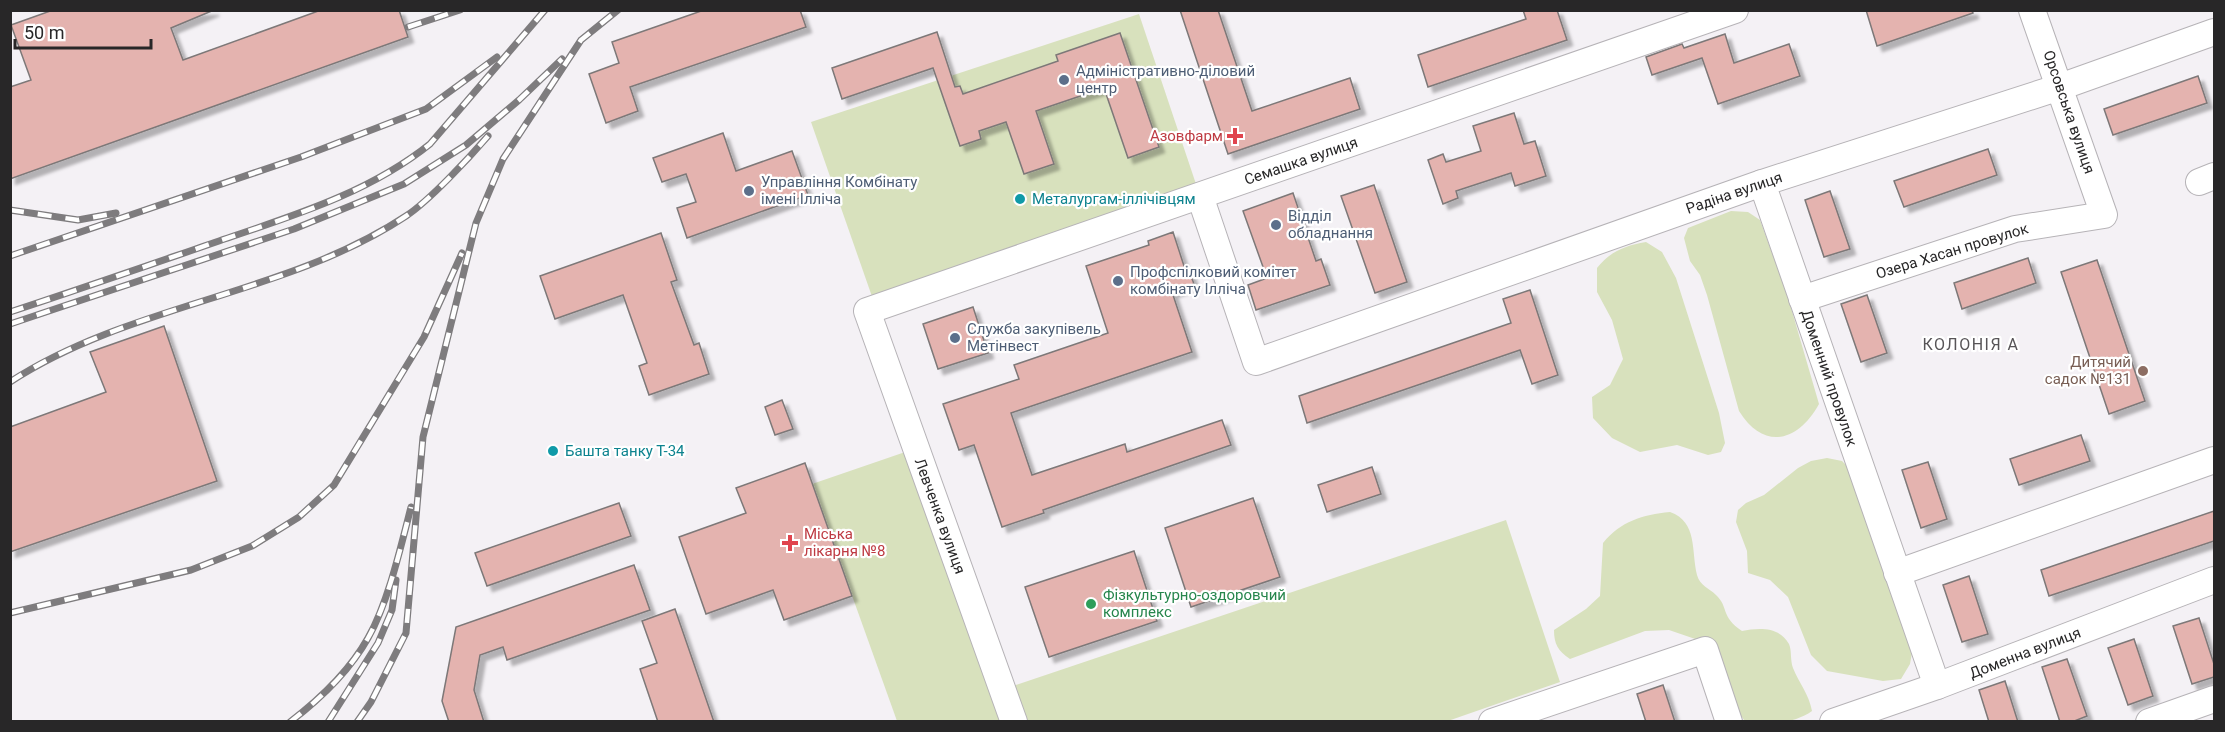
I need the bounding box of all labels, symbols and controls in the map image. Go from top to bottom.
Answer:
scale bar [15,12,152,50]
text: 50 m [24,22,64,43]
street label: Орсовська вулиця [2039,48,2099,176]
place label: Адміністративно-діловий центр [1076,62,1255,97]
marker: Адміністративно-діловий центр [1057,73,1071,87]
place label: Азовфарм [1150,127,1223,145]
marker: Азовфарм [1228,129,1242,143]
street label: Семашка вулиця [1242,133,1360,189]
street label: Радіна вулиця [1684,168,1784,218]
place label: Управління Комбінату імені Ілліча [761,173,917,208]
marker: Управління Комбінату імені Ілліча [742,184,756,198]
place label: Металургам-іллічівцям [1032,190,1196,208]
marker: Металургам-іллічівцям [1013,192,1027,206]
place label: Відділ обладнання [1288,207,1373,242]
marker: Відділ обладнання [1269,218,1283,232]
street label: Озера Хасан провулок [1874,219,2030,283]
place label: Профспілковий комітет комбінату Ілліча [1130,263,1297,298]
marker: Профспілковий комітет комбінату Ілліча [1111,274,1125,288]
street label: Доменний провулок [1797,307,1861,449]
place label: Служба закупівель Метінвест [967,320,1101,355]
marker: Служба закупівель Метінвест [948,331,962,345]
district label: КОЛОНІЯ А [1923,335,2020,354]
place label: Дитячий садок №131 [2045,353,2131,388]
marker: Дитячий садок №131 [2136,364,2150,378]
place label: Башта танку Т-34 [565,442,685,460]
marker: Башта танку Т-34 [546,444,560,458]
street label: Левченка вулиця [911,456,969,576]
place label: Міська лікарня №8 [804,525,885,560]
marker: Міська лікарня №8 [781,534,799,552]
place label: Фізкультурно-оздоровчий комплекс [1103,586,1286,621]
marker: Фізкультурно-оздоровчий комплекс [1084,597,1098,611]
street label: Доменна вулиця [1967,623,2083,683]

